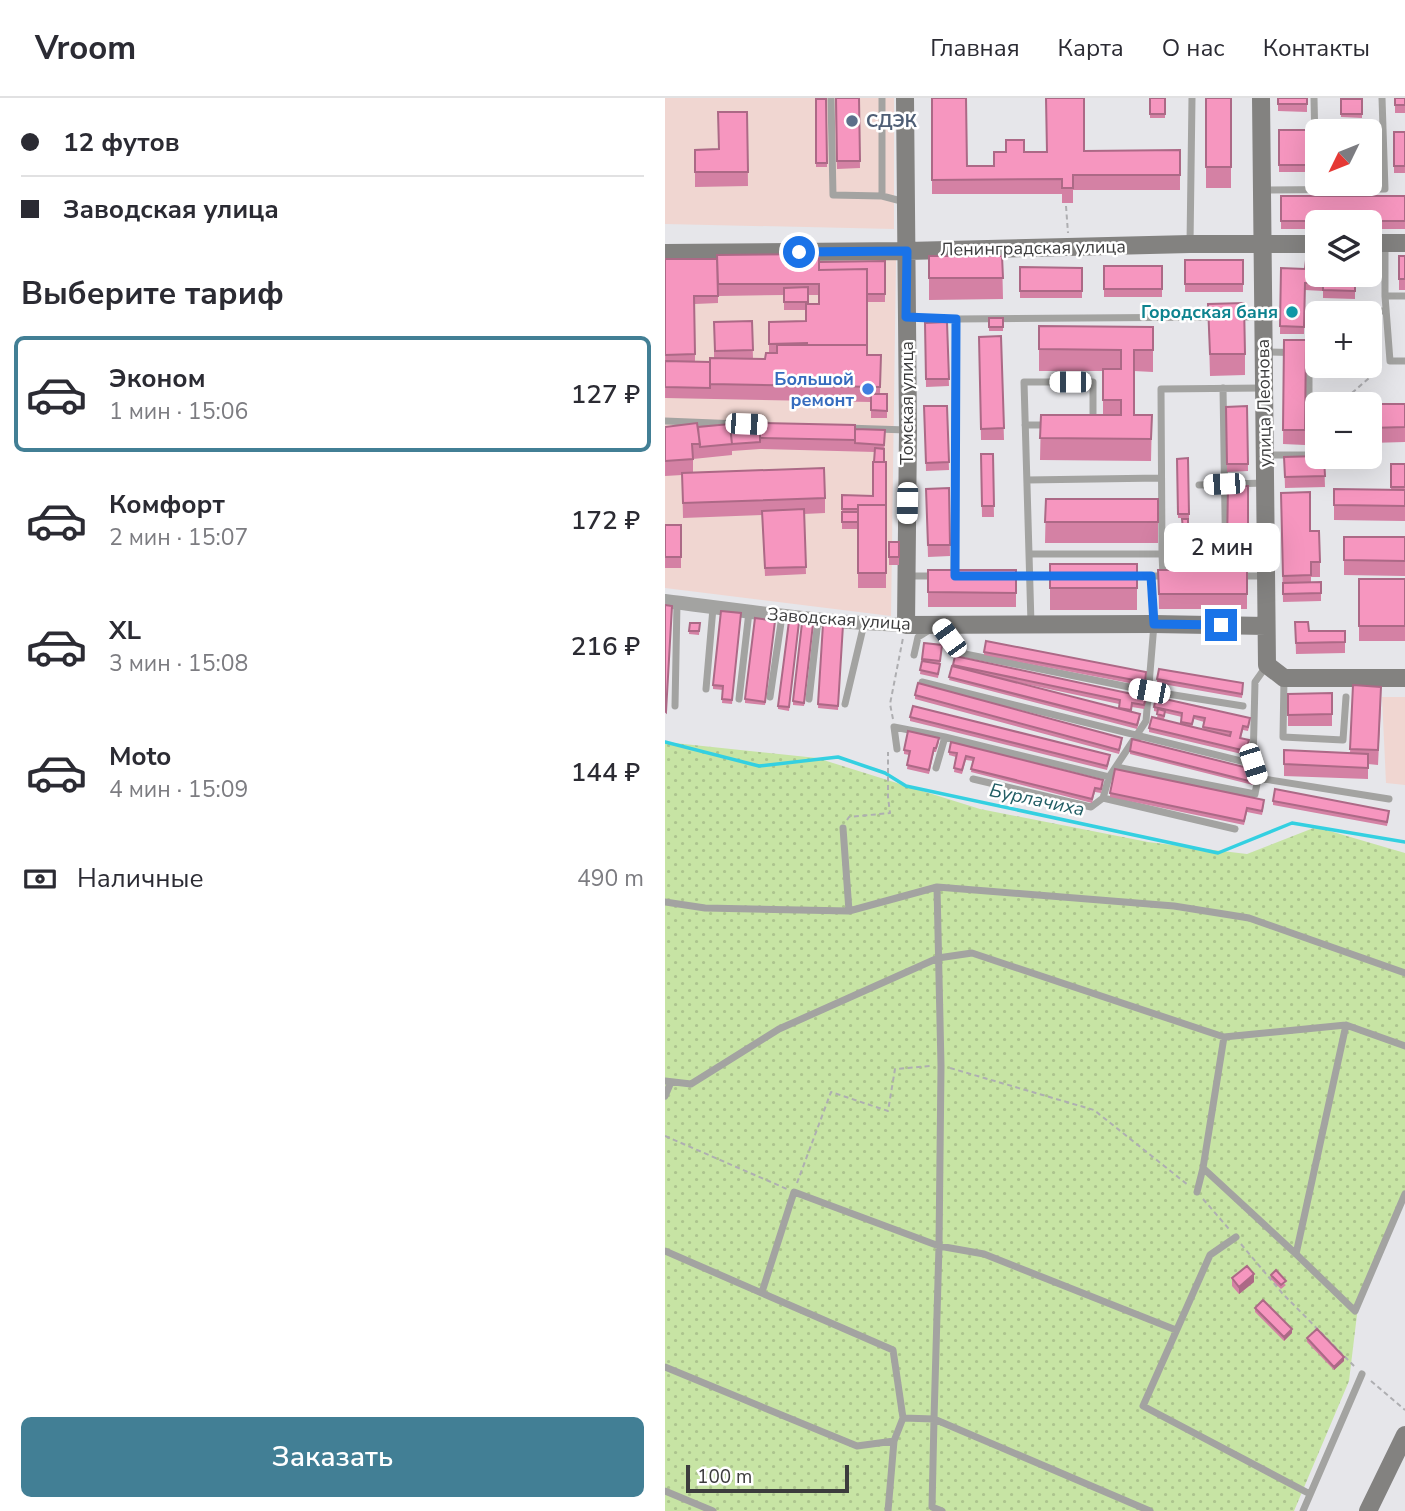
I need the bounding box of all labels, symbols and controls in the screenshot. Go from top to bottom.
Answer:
text: Vroom [35,26,136,71]
text: Главная [930,32,1020,64]
text: Карта [1058,32,1124,64]
text: О нас [1162,32,1225,64]
text: Контакты [1263,32,1370,64]
place label: СДЭК [866,109,918,133]
marker: СДЭК [844,113,860,129]
north arrow [1305,119,1383,196]
map controls [1305,119,1382,469]
text: 12 футов [63,125,180,160]
text: Заводская улица [63,192,279,227]
button: layers [1305,210,1382,287]
street label: Ленинградская улица [940,234,1126,262]
route start [783,236,815,268]
text: Выберите тариф [21,272,284,315]
place label: Городская баня [1141,300,1278,324]
button: + [1305,301,1382,378]
marker: Городская баня [1284,304,1300,320]
street label: улица Леонова [1251,339,1277,467]
street label: Томская улица [895,341,919,465]
text: Эконом [109,361,206,396]
icon: car [25,363,88,426]
place label: Большой ремонт [774,367,854,412]
car [1050,372,1092,393]
text: 127 ₽ [571,377,640,412]
marker: Большой ремонт [860,381,876,397]
button: − [1305,392,1382,469]
text: 1 мин · 15:06 [109,396,248,427]
car [725,413,768,435]
car [1203,473,1246,495]
car [897,482,918,524]
text: Комфорт [109,487,225,522]
icon: car [25,489,88,552]
text: 172 ₽ [571,503,640,538]
text: 2 мин · 15:07 [109,522,248,553]
callout: 2 мин [1163,524,1279,573]
text: 2 мин [1191,532,1253,563]
street label: Заводская улица [766,602,912,636]
route end [1205,609,1237,641]
text: XL [109,613,141,648]
icon: car [25,615,88,678]
car [929,615,970,661]
text: 216 ₽ [571,629,640,664]
text: 3 мин · 15:08 [109,648,248,679]
car [1127,677,1172,705]
text: Moto [109,739,171,774]
icon: car [25,741,88,804]
car [1237,741,1270,787]
text: 144 ₽ [571,755,640,790]
text: 4 мин · 15:09 [109,774,248,805]
water label: Бурлачиха [987,777,1087,823]
icon: cash [21,860,59,898]
text: Наличные [77,861,204,896]
text: 490 m [577,863,644,894]
button: Заказать [21,1417,644,1497]
scale bar [686,1462,849,1494]
text: 100 m [697,1464,752,1490]

